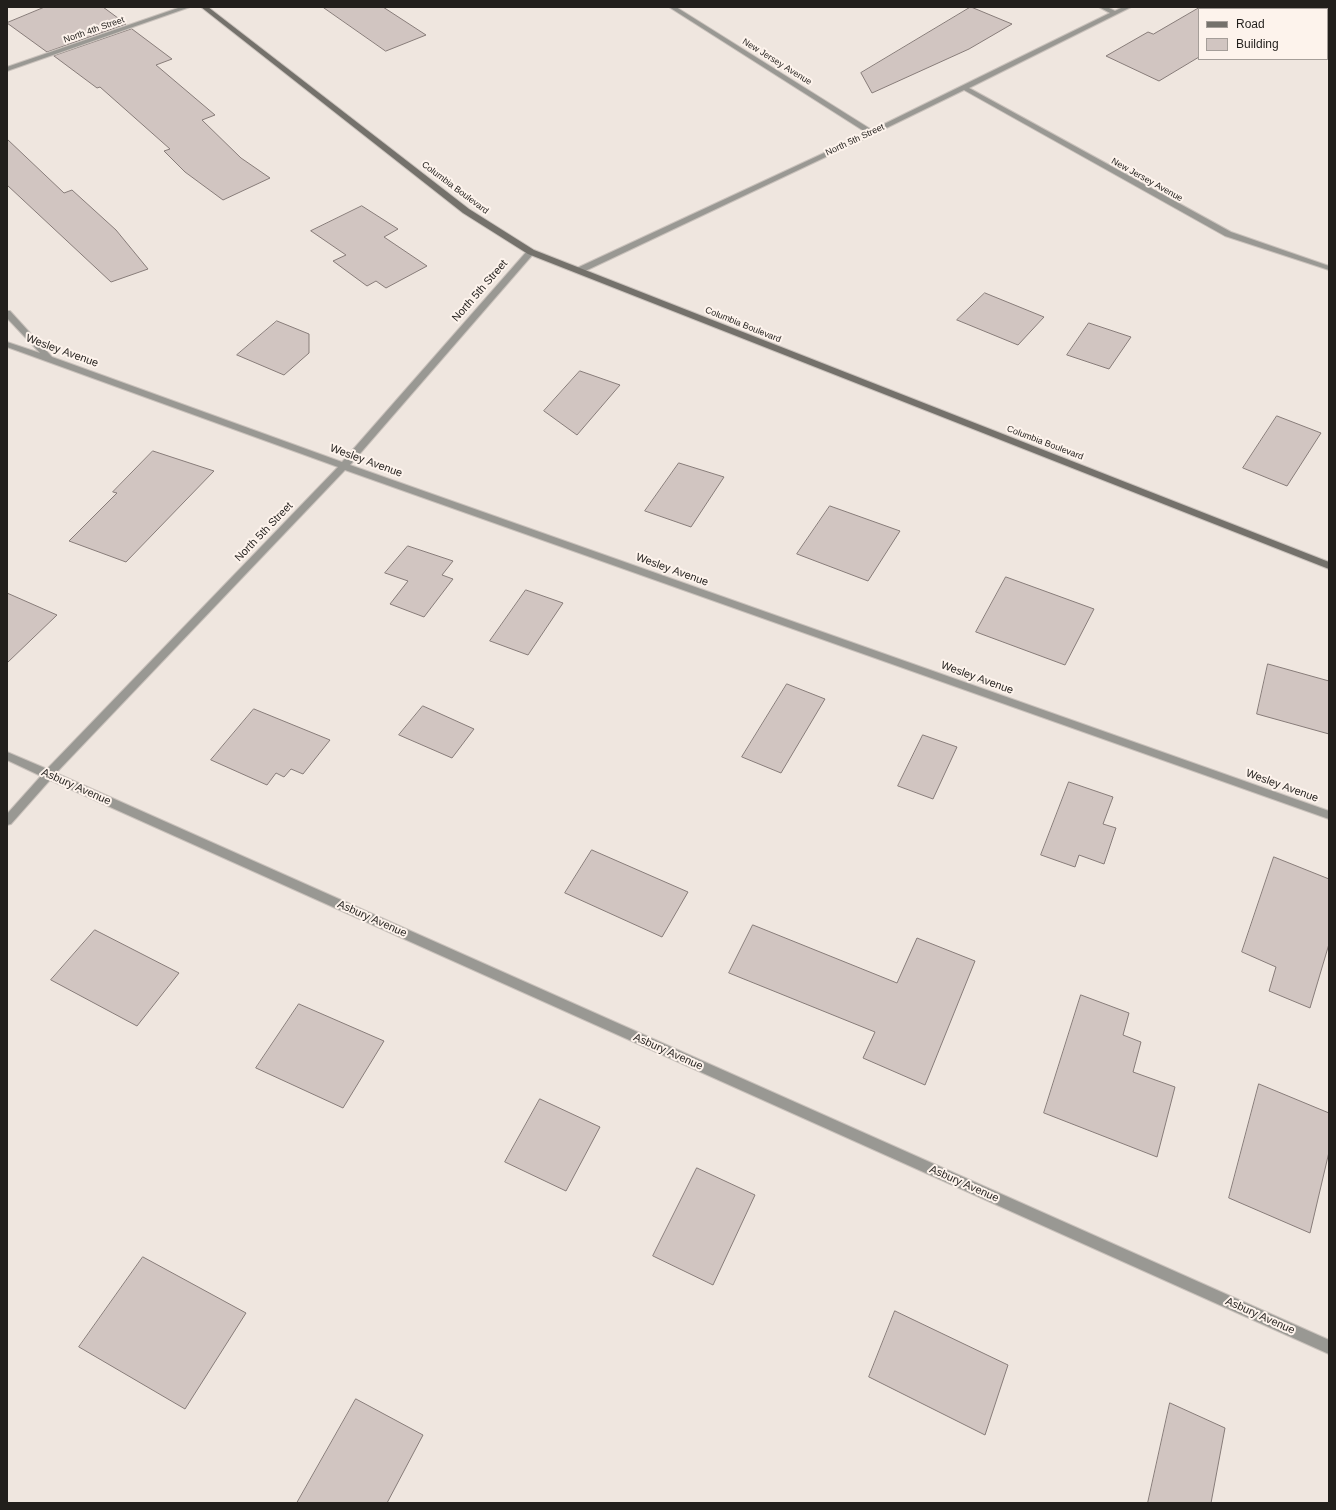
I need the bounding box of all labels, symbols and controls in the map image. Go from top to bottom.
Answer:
legend [1198,8,1328,60]
street label: North 4th Street [62,15,126,45]
text: Road [1236,17,1265,31]
street label: New Jersey Avenue [740,36,814,88]
text: Building [1236,37,1279,51]
street label: North 5th Street [824,122,886,158]
street label: New Jersey Avenue [1109,156,1185,204]
street label: Columbia Boulevard [419,159,491,217]
street label: North 5th Street [450,257,510,325]
street label: Columbia Boulevard [703,305,783,345]
street label: Wesley Avenue [24,332,100,370]
street label: Columbia Boulevard [1005,423,1085,463]
street label: Wesley Avenue [328,442,404,480]
street label: North 5th Street [232,499,296,565]
street label: Wesley Avenue [634,551,710,589]
street label: Wesley Avenue [939,659,1015,697]
street label: Asbury Avenue [39,766,113,808]
street label: Wesley Avenue [1244,767,1320,805]
street label: Asbury Avenue [335,898,409,940]
street label: Asbury Avenue [631,1031,705,1073]
street label: Asbury Avenue [927,1163,1001,1205]
street label: Asbury Avenue [1223,1295,1297,1337]

